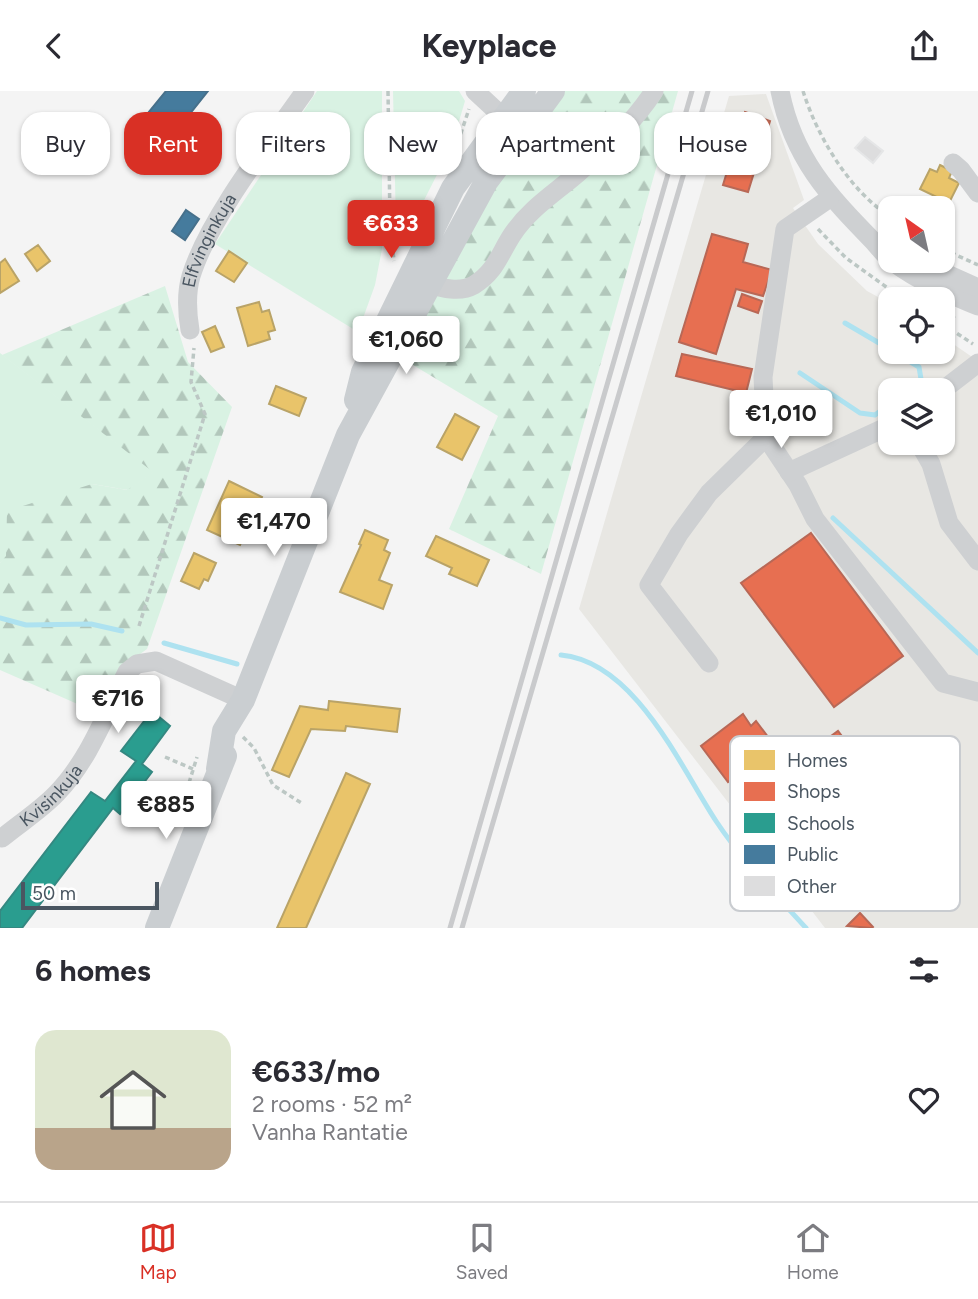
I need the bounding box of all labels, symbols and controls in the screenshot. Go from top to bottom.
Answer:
icon: back [35,27,73,65]
text: Keyplace [421,27,557,65]
icon: share [905,27,943,65]
chip: Buy [21,112,110,175]
chip: Rent [124,112,222,175]
chip: Filters [236,112,350,175]
chip: New [364,112,462,175]
chip: Apartment [476,112,640,175]
chip: House [654,112,771,175]
street label: Elfvinginkuja [178,189,241,290]
north arrow [878,196,956,273]
map controls [878,196,955,455]
pin: €633 [350,201,432,260]
text: €633 [364,209,418,237]
button: locate [878,287,955,364]
pin: €1,060 [349,317,463,376]
text: €1,060 [369,325,443,353]
button: layers [878,378,955,455]
pin: €1,010 [724,391,838,450]
text: €1,010 [745,399,817,427]
pin: €1,470 [217,498,331,558]
text: €1,470 [237,507,311,535]
pin: €716 [77,675,159,735]
text: €716 [92,684,144,712]
legend [730,736,960,911]
text: Homes [787,749,848,772]
street label: Kvisinkuja [15,760,87,831]
text: Shops [787,780,841,803]
pin: €885 [125,781,207,841]
text: €885 [137,790,195,818]
text: Schools [787,812,855,835]
text: Public [787,843,839,866]
text: Other [787,875,837,898]
scale bar [21,879,159,911]
text: 50 m [32,882,76,905]
icon: filters [905,951,943,989]
text: 6 homes [35,952,151,989]
text: €633/mo [252,1053,380,1090]
icon: home [91,1058,175,1142]
icon: heart [905,1081,943,1119]
text: 2 rooms · 52 m² [252,1090,412,1118]
text: Vanha Rantatie [252,1118,408,1146]
tab: Map [139,1219,177,1284]
tab: Saved [456,1219,508,1284]
tab: Home [787,1219,839,1284]

